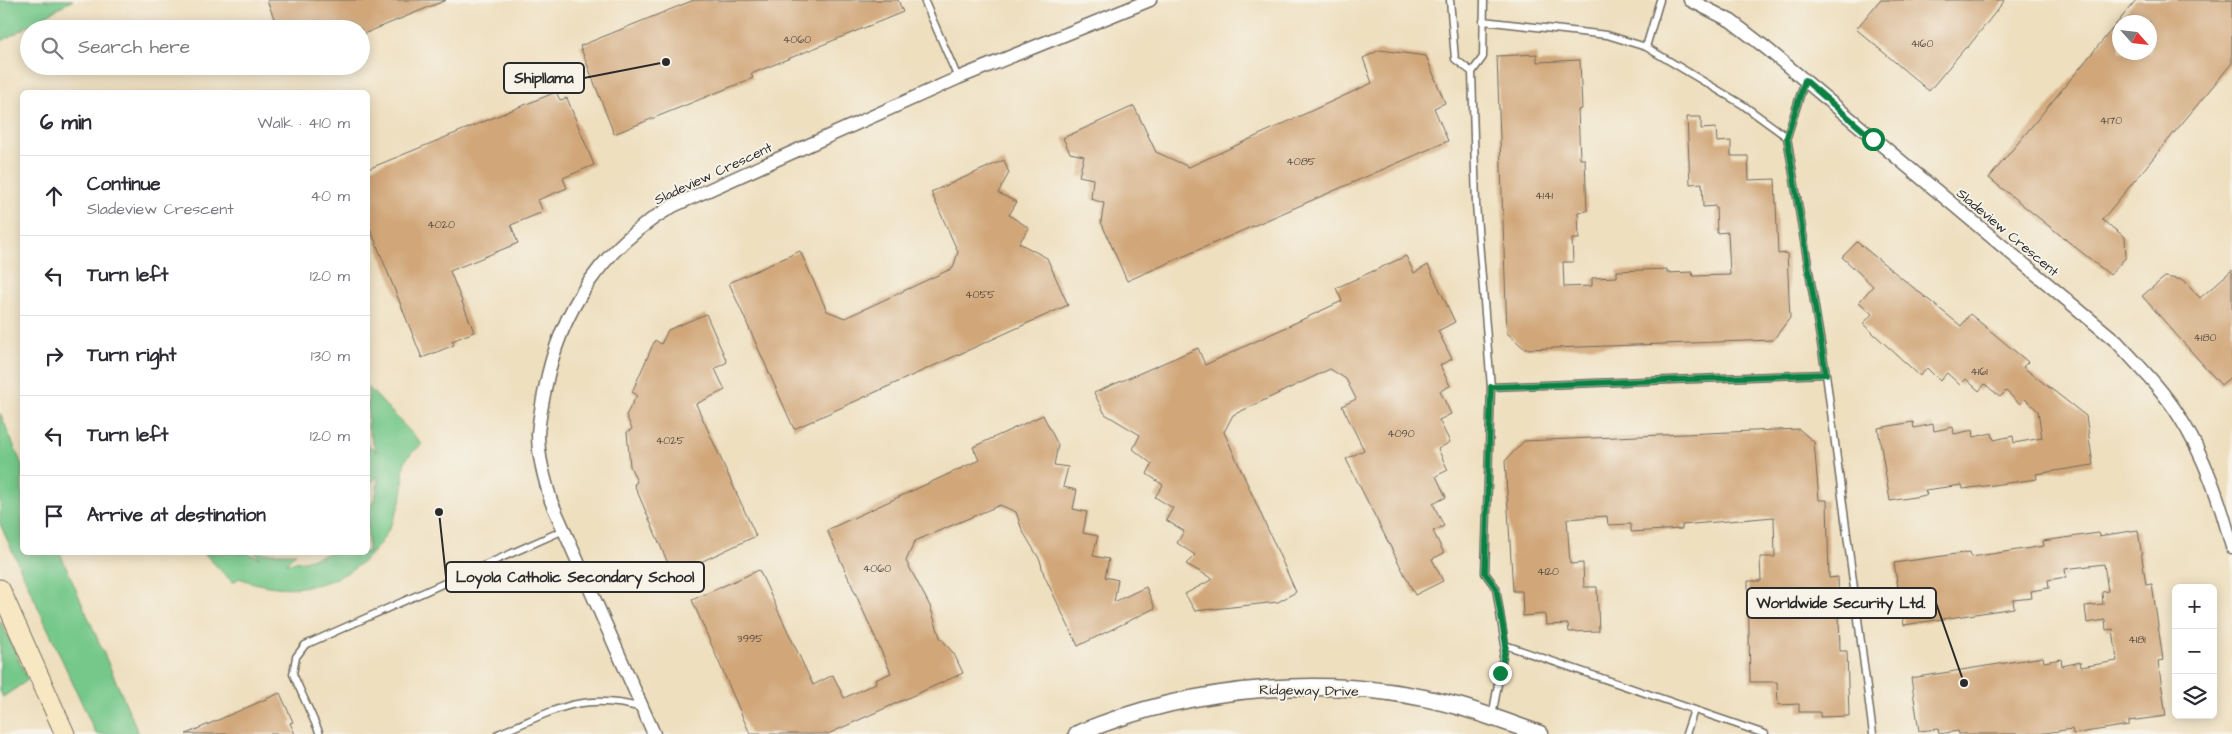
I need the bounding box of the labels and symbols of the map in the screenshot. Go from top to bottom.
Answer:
north arrow [2112,15,2157,60]
house number: 4060 [783,32,811,47]
house number: 4160 [1911,36,1933,51]
callout: Shipllama [504,63,584,93]
text: Shipllama [513,68,574,89]
house number: 4170 [2100,113,2122,128]
route start [1862,128,1885,151]
street label: Sladeview Crescent [651,138,776,210]
house number: 4085 [1286,154,1316,169]
street label: Sladeview Crescent [1952,184,2063,282]
house number: 4141 [1535,188,1553,203]
house number: 4020 [427,217,455,232]
house number: 4055 [965,287,995,302]
house number: 4180 [2194,330,2217,345]
house number: 4161 [1970,364,1988,379]
house number: 4090 [1387,426,1415,441]
house number: 4025 [656,433,684,448]
house number: 4060 [863,561,891,576]
callout: Loyola Catholic Secondary School [446,562,704,592]
house number: 4120 [1537,564,1559,579]
text: Loyola Catholic Secondary School [456,567,695,589]
callout: Worldwide Security Ltd. [1747,588,1936,618]
text: Worldwide Security Ltd. [1755,593,1926,615]
house number: 3995 [737,631,763,646]
house number: 4181 [2128,632,2146,647]
route end [1489,662,1512,685]
street label: Ridgeway Drive [1259,680,1359,702]

